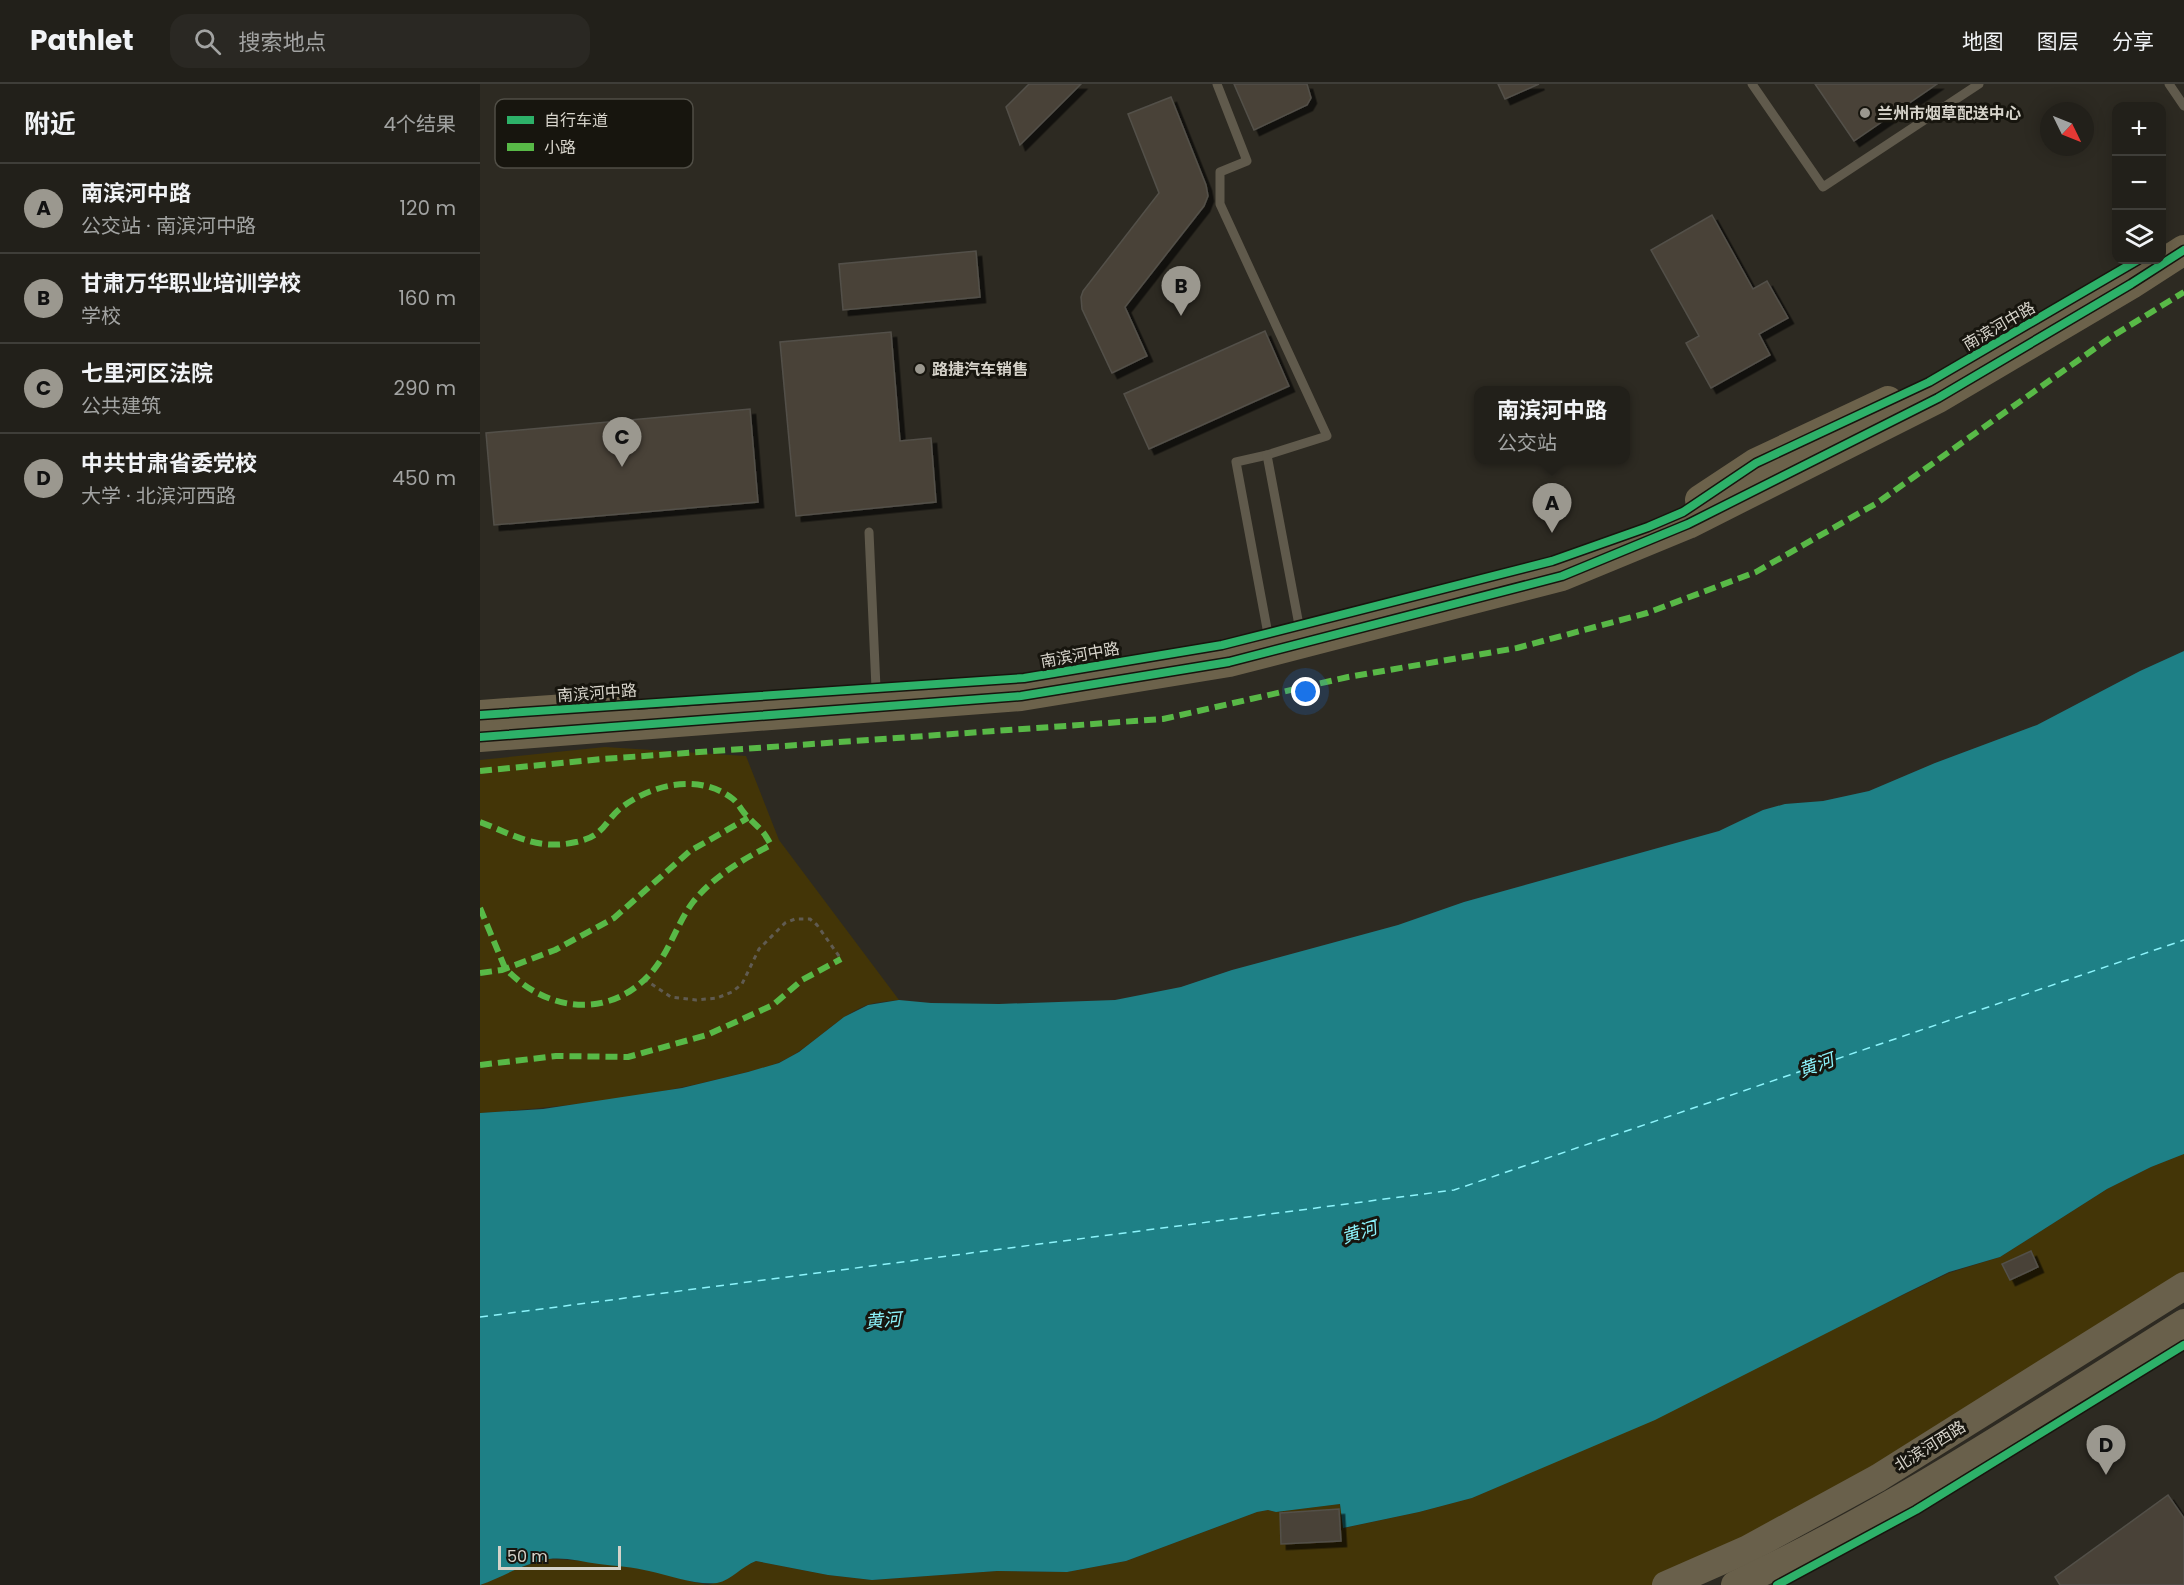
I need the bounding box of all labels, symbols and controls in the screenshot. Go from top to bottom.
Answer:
search box [170,14,590,68]
text: Pathlet [30,21,134,60]
icon: search [191,25,224,58]
text: 搜索地点 [239,27,327,58]
text: 地图 [1962,27,2004,56]
text: 图层 [2037,27,2079,56]
text: 分享 [2112,27,2154,56]
legend [495,99,693,168]
place label: 兰州市烟草配送中心 [1877,102,2021,125]
north arrow [2040,102,2094,156]
map controls [2112,102,2166,264]
button: + [2112,102,2166,156]
text: 附近 [24,106,76,142]
marker: 兰州市烟草配送中心 [1858,106,1872,120]
text: 自行车道 [544,109,608,132]
text: 4个结果 [383,110,456,138]
text: 小路 [544,136,576,159]
button: − [2112,156,2166,210]
text: 南滨河中路 [81,178,191,209]
text: A [36,194,51,222]
text: 120 m [400,194,456,222]
button: layers [2112,210,2166,264]
text: 公交站 · 南滨河中路 [81,212,256,240]
pin: B [1162,266,1200,316]
text: 甘肃万华职业培训学校 [81,268,301,299]
text: B [37,284,50,312]
text: 160 m [398,284,456,312]
street label: 南滨河中路 [1959,296,2039,356]
text: 学校 [81,302,121,330]
text: 七里河区法院 [81,358,213,389]
place label: 路捷汽车销售 [932,358,1028,381]
marker: 路捷汽车销售 [913,362,927,376]
text: C [36,374,51,402]
text: 290 m [393,374,456,402]
popup [1474,386,1630,464]
text: 公共建筑 [81,392,161,420]
text: 南滨河中路 [1497,395,1607,426]
pin: C [602,418,642,467]
text: 公交站 [1497,429,1557,457]
text: 中共甘肃省委党校 [81,448,257,479]
text: D [36,464,51,492]
text: 450 m [392,464,456,492]
text: 大学 · 北滨河西路 [81,482,236,510]
pin: A [1532,484,1572,533]
street label: 南滨河中路 [1039,637,1121,673]
your location [1291,677,1320,706]
street label: 南滨河中路 [556,679,638,707]
water label: 黄河 [1795,1046,1840,1083]
water label: 黄河 [1338,1214,1383,1249]
water label: 黄河 [864,1306,905,1334]
street label: 北滨河西路 [1890,1415,1970,1477]
pin: D [2086,1426,2126,1475]
scale bar [498,1543,621,1570]
text: 50 m [507,1545,548,1568]

